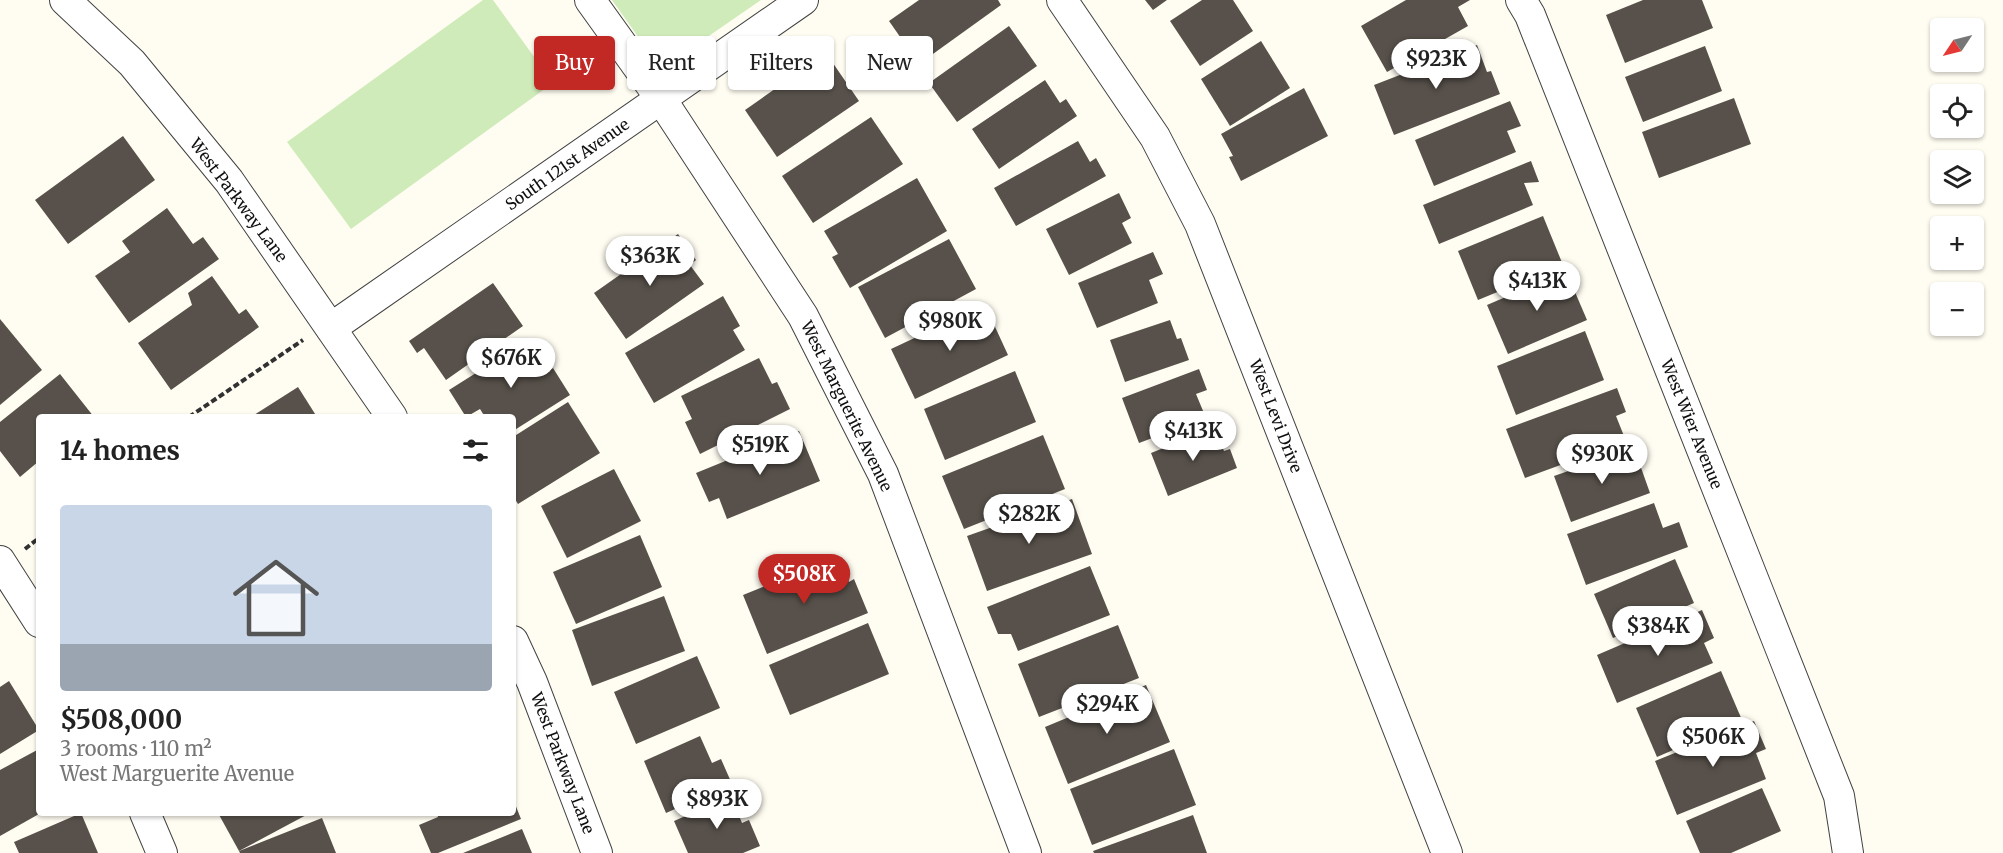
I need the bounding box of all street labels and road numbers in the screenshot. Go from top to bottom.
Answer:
street label: South 121st Avenue [501,114,633,214]
street label: West Parkway Lane [185,133,292,266]
street label: West Marguerite Avenue [797,317,897,495]
street label: West Wier Avenue [1656,355,1727,492]
street label: West Levi Drive [1245,356,1307,476]
street label: West Parkway Lane [526,688,599,837]

